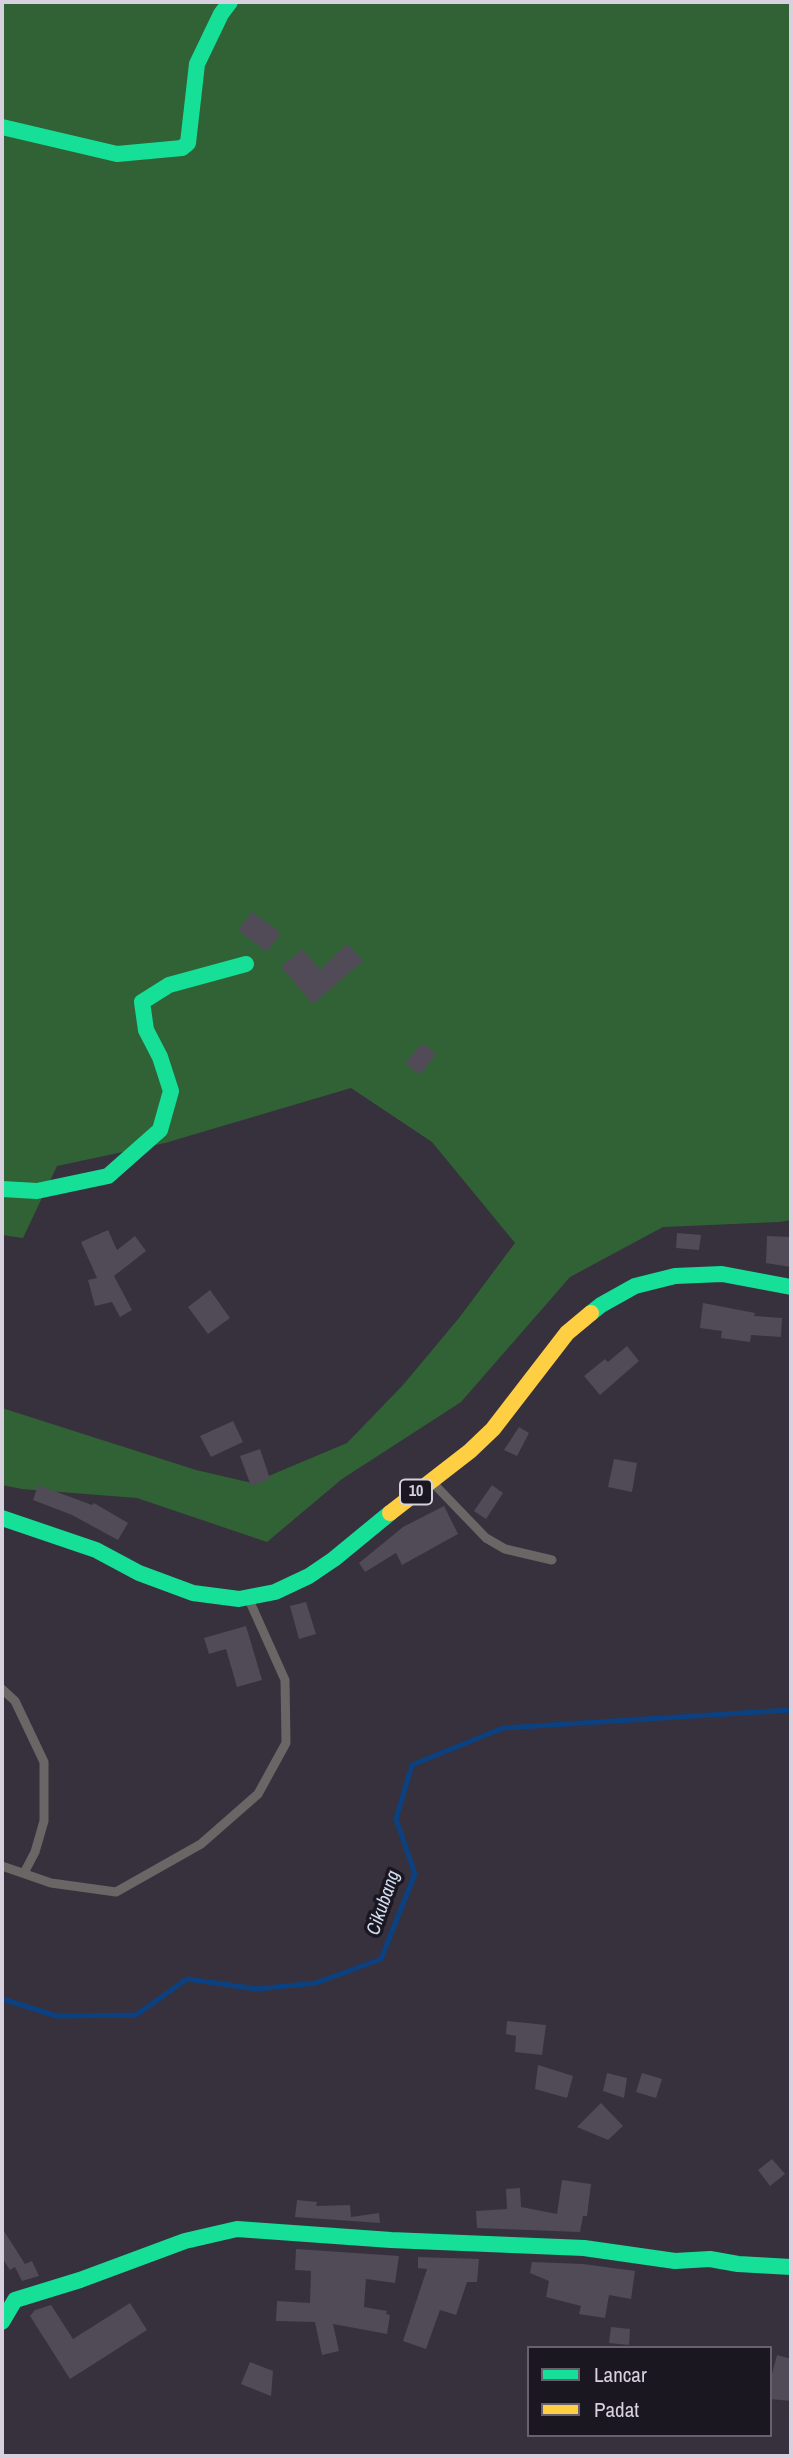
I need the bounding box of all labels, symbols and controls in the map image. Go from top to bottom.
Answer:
road number: 10 [400,1480,432,1504]
water label: Cikubang [362,1868,406,1938]
legend [527,2346,772,2437]
text: Lancar [594,2360,647,2389]
text: Padat [594,2395,639,2424]

